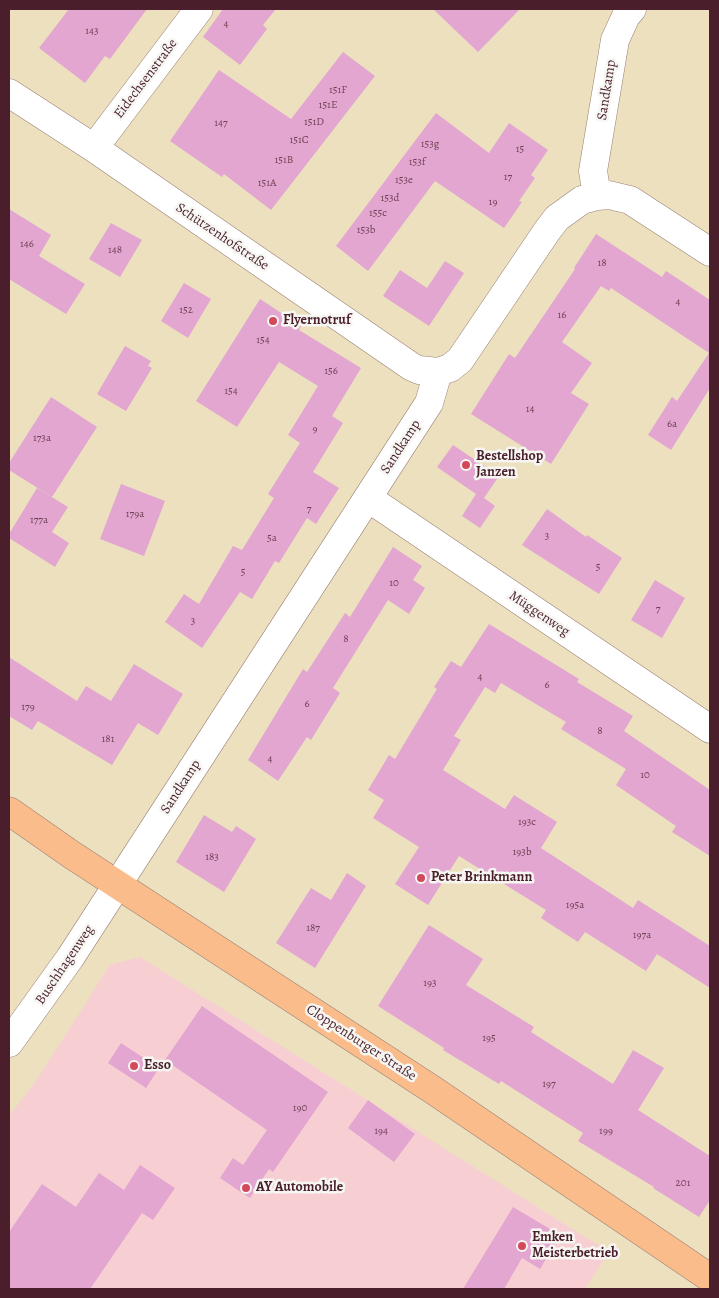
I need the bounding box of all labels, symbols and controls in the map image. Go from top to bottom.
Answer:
house number: 4 [224,17,228,31]
house number: 143 [85,24,99,38]
street label: Eidechsenstraße [111,36,181,122]
street label: Sandkamp [594,59,620,121]
house number: 151F [329,83,347,97]
house number: 151E [319,98,337,112]
house number: 151D [304,115,324,129]
house number: 147 [214,116,228,130]
house number: 151C [289,133,309,147]
house number: 153g [421,137,439,151]
house number: 15 [516,142,524,156]
house number: 151B [275,153,293,167]
house number: 153f [409,155,425,169]
house number: 17 [504,170,512,184]
house number: 153e [395,173,413,187]
house number: 151A [258,176,276,190]
house number: 153d [381,191,399,205]
house number: 19 [489,195,497,209]
street label: Schützenhofstraße [172,200,272,274]
house number: 155c [369,206,387,220]
house number: 153b [357,223,375,237]
house number: 146 [20,237,34,251]
house number: 148 [108,243,122,257]
house number: 18 [597,256,607,270]
house number: 4 [676,295,680,309]
house number: 152 [179,303,193,317]
house number: 16 [558,308,566,322]
place label: Flyernotruf [283,313,351,329]
marker: Flyernotruf [267,315,279,327]
house number: 154 [256,333,270,347]
house number: 156 [324,364,338,378]
house number: 154 [224,384,238,398]
house number: 14 [526,402,534,416]
street label: Sandkamp [377,417,425,477]
house number: 6a [667,417,677,431]
house number: 9 [312,422,318,436]
house number: 173a [33,431,51,445]
place label: Bestellshop Janzen [476,449,543,482]
marker: Bestellshop Janzen [460,459,472,471]
house number: 7 [307,502,311,516]
house number: 179a [126,507,144,521]
house number: 177a [30,513,48,527]
house number: 3 [545,529,549,543]
house number: 5a [267,531,277,545]
house number: 5 [596,560,600,574]
house number: 5 [241,565,245,579]
house number: 10 [389,576,399,590]
street label: Müggenweg [505,588,573,640]
house number: 7 [656,602,660,616]
house number: 3 [191,614,195,628]
house number: 8 [343,632,349,646]
house number: 4 [478,670,482,684]
house number: 6 [544,678,550,692]
house number: 6 [304,697,310,711]
house number: 179 [21,700,35,714]
house number: 8 [597,724,603,738]
house number: 181 [102,732,114,746]
house number: 4 [268,752,272,766]
street label: Sandkamp [157,757,205,817]
house number: 10 [640,768,650,782]
house number: 193c [518,815,536,829]
house number: 193b [513,845,531,859]
house number: 183 [205,850,219,864]
place label: Peter Brinkmann [431,870,532,886]
marker: Peter Brinkmann [415,872,427,884]
house number: 195a [566,898,584,912]
house number: 187 [306,921,320,935]
street label: Buschhagenweg [32,922,98,1008]
house number: 197a [633,928,651,942]
house number: 193 [423,976,437,990]
street label: Cloppenburger Straße [303,1001,419,1085]
house number: 195 [482,1031,496,1045]
place label: Esso [144,1058,171,1074]
marker: Esso [128,1060,140,1072]
house number: 197 [542,1077,556,1091]
house number: 190 [293,1101,307,1115]
house number: 194 [374,1124,388,1138]
house number: 199 [599,1124,613,1138]
house number: 201 [676,1176,690,1190]
place label: AY Automobile [256,1180,343,1196]
marker: AY Automobile [240,1182,252,1194]
place label: Emken Meisterbetrieb [532,1230,618,1262]
marker: Emken Meisterbetrieb [516,1240,528,1252]

